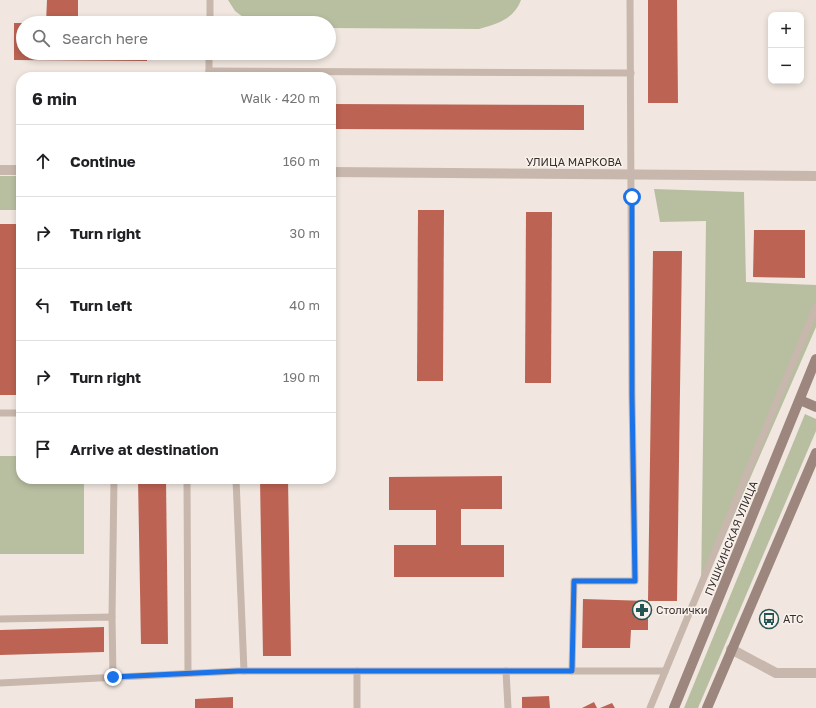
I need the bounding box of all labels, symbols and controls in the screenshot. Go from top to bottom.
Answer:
map controls [768,12,804,84]
button: + [768,12,804,48]
search box [16,16,336,60]
icon: search [30,27,52,49]
text: Search here [62,29,148,47]
button: − [768,48,804,84]
text: 6 min [32,88,77,109]
text: Walk · 420 m [241,90,320,106]
icon: ahead [32,150,54,172]
text: Continue [70,152,136,170]
text: 160 m [283,153,320,169]
street label: УЛИЦА МАРКОВА [526,155,623,168]
route start [623,188,641,206]
icon: right [32,222,54,244]
text: Turn right [70,224,141,242]
text: 30 m [290,225,320,241]
icon: left [32,294,54,316]
text: Turn left [70,296,132,314]
text: 40 m [289,297,320,313]
icon: right [32,366,54,388]
text: Turn right [70,368,141,386]
text: 190 m [283,369,320,385]
icon: arrive [32,438,54,460]
text: Arrive at destination [70,440,219,458]
street label: ПУШКИНСКАЯ УЛИЦА [702,478,760,597]
pharmacy icon: Столички [631,599,653,621]
place label: Столички [656,603,708,616]
bus stop icon: АТС [758,608,780,630]
place label: АТС [783,612,804,625]
route end [104,668,122,686]

